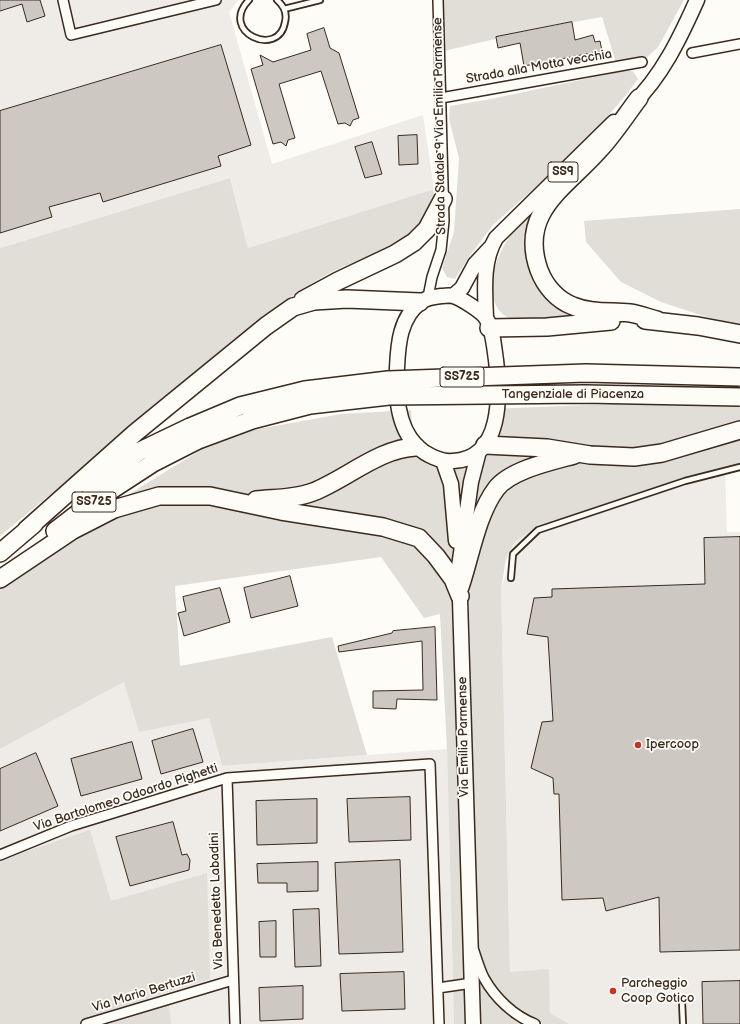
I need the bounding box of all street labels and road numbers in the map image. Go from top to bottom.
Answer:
street label: Strada Statale 9 Via Emilia Parmense [430,17,450,235]
street label: Strada alla Motta vecchia [465,46,613,88]
road number: SS9 [548,162,578,182]
road number: SS725 [440,367,484,387]
street label: Tangenziale di Piacenza [502,387,644,403]
road number: SS725 [72,492,116,512]
street label: Via Emilia Parmense [455,676,473,798]
street label: Via Bartolomeo Odoardo Pighetti [32,761,220,835]
street label: Via Benedetto Labadini [207,832,227,970]
street label: Via Mario Bertuzzi [90,970,198,1016]

